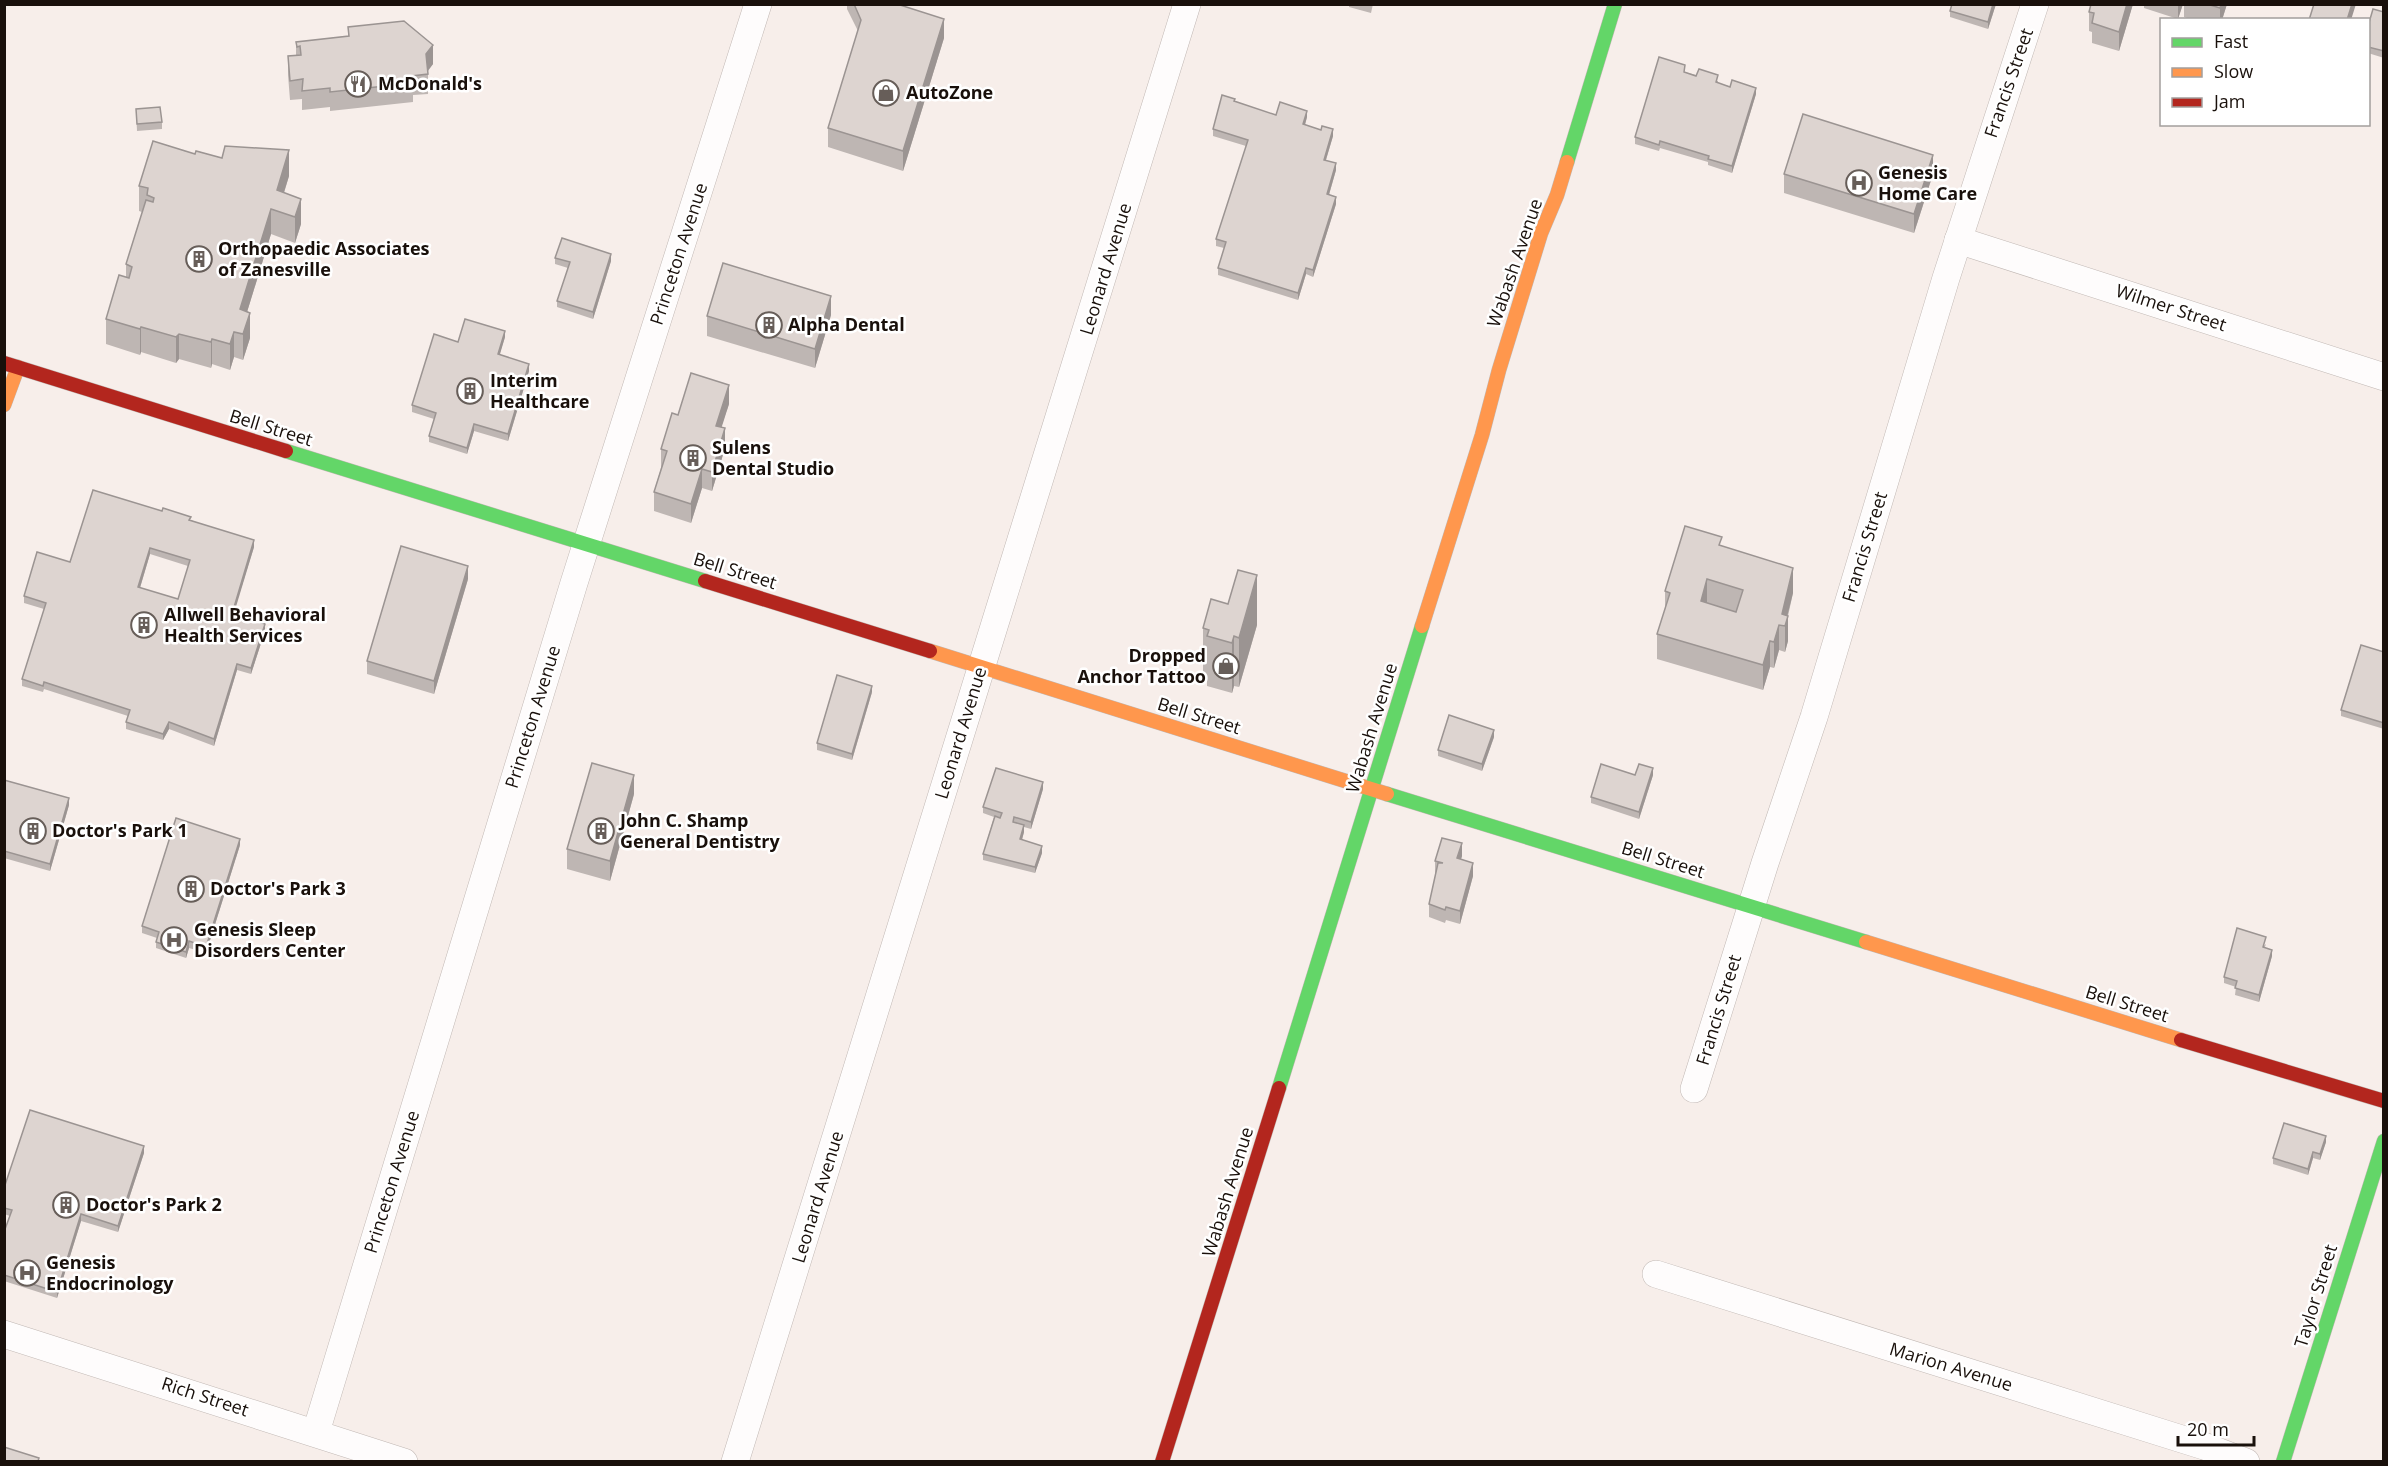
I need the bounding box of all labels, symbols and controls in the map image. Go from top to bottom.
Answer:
legend [2160,18,2370,126]
street label: Francis Street [1978,25,2038,141]
text: Fast [2214,29,2248,53]
text: Slow [2214,59,2253,83]
restaurant icon: McDonald's [343,69,373,99]
place label: McDonald's [378,71,482,95]
shop icon: AutoZone [871,78,901,108]
place label: AutoZone [906,80,993,104]
text: Jam [2212,89,2246,113]
place label: Genesis Home Care [1878,160,1977,205]
hospital icon: Genesis Home Care [1844,168,1874,198]
street label: Princeton Avenue [644,180,712,328]
street label: Wabash Avenue [1481,195,1547,330]
street label: Leonard Avenue [1074,200,1137,338]
place label: Orthopaedic Associates of Zanesville [218,236,430,281]
building icon: Orthopaedic Associates of Zanesville [184,244,214,274]
street label: Wilmer Street [2113,278,2230,336]
building icon: Alpha Dental [754,310,784,340]
place label: Alpha Dental [788,312,905,336]
place label: Interim Healthcare [490,368,589,413]
building icon: Interim Healthcare [455,376,485,406]
street label: Bell Street [227,403,316,451]
place label: Sulens Dental Studio [712,435,834,480]
building icon: Sulens Dental Studio [678,443,708,473]
street label: Francis Street [1836,489,1892,605]
street label: Bell Street [691,546,780,594]
place label: Allwell Behavioral Health Services [164,602,326,647]
building icon: Allwell Behavioral Health Services [129,610,159,640]
street label: Princeton Avenue [499,642,565,791]
place label: Dropped Anchor Tattoo [1077,643,1206,688]
shop icon: Dropped Anchor Tattoo [1211,651,1241,681]
street label: Wabash Avenue [1340,660,1402,796]
street label: Leonard Avenue [929,664,992,802]
street label: Bell Street [1155,691,1244,739]
place label: John C. Shamp General Dentistry [618,808,780,853]
building icon: Doctor's Park 1 [18,816,48,846]
building icon: John C. Shamp General Dentistry [586,816,616,846]
place label: Doctor's Park 1 [52,818,188,842]
street label: Bell Street [1619,835,1708,883]
building icon: Doctor's Park 3 [176,874,206,904]
place label: Doctor's Park 3 [210,876,346,900]
place label: Genesis Sleep Disorders Center [194,917,345,962]
hospital icon: Genesis Sleep Disorders Center [159,925,189,955]
street label: Francis Street [1690,952,1746,1068]
street label: Bell Street [2083,979,2172,1027]
street label: Princeton Avenue [358,1107,424,1256]
street label: Wabash Avenue [1196,1124,1258,1260]
street label: Leonard Avenue [786,1128,849,1266]
building icon: Doctor's Park 2 [51,1190,81,1220]
place label: Doctor's Park 2 [86,1192,222,1216]
street label: Taylor Street [2288,1241,2342,1350]
place label: Genesis Endocrinology [46,1250,174,1295]
hospital icon: Genesis Endocrinology [12,1258,42,1288]
street label: Marion Avenue [1887,1336,2016,1396]
street label: Rich Street [159,1371,252,1421]
scale bar [2178,1409,2254,1447]
text: 20 m [2187,1417,2229,1441]

